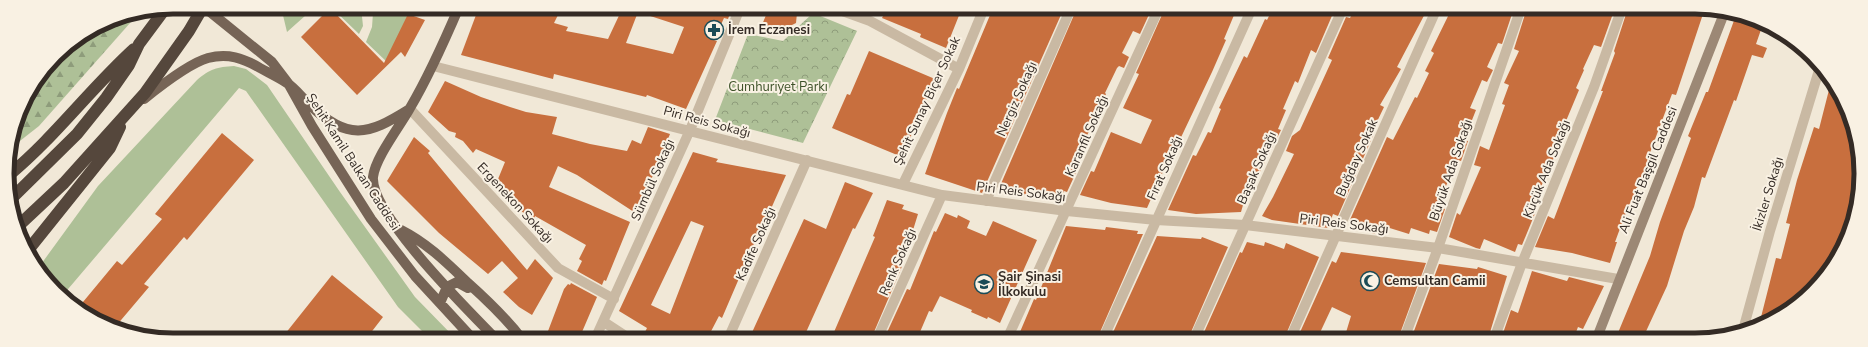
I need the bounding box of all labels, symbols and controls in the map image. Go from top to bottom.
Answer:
pharmacy icon: İrem Eczanesi [703,19,725,41]
place label: İrem Eczanesi [728,21,810,39]
street label: Şehit Sunay Biçer Sokak [889,33,965,168]
street label: Nergiz Sokağı [992,59,1042,139]
park label: Cumhuriyet Parkı [728,78,828,96]
street label: Şehit Kamil Balkan Caddesi [302,90,404,234]
street label: Karanfil Sokağı [1061,92,1113,180]
street label: Piri Reis Sokağı [661,102,753,142]
street label: Ali Fuat Başgil Caddesi [1614,104,1682,236]
street label: Buğday Sokak [1332,116,1382,200]
street label: Büyük Ada Sokağı [1425,117,1477,223]
street label: Küçük Ada Sokağı [1519,117,1575,221]
street label: Başak Sokağı [1233,129,1281,207]
street label: Fırat Sokağı [1143,133,1187,203]
street label: Sümbül Sokağı [627,136,679,224]
street label: İkizler Sokağı [1747,154,1788,233]
street label: Ergenekon Sokağı [473,159,557,247]
street label: Piri Reis Sokağı [975,178,1067,206]
street label: Kadife Sokağı [732,204,780,284]
street label: Piri Reis Sokağı [1298,210,1390,238]
street label: Renk Sokağı [875,226,921,298]
place label: Şair Şinasi İlkokulu [998,268,1061,301]
mosque icon: Cemsultan Camii [1359,270,1381,292]
place label: Cemsultan Camii [1384,272,1486,290]
school or university icon: Şair Şinasi İlkokulu [973,273,995,295]

